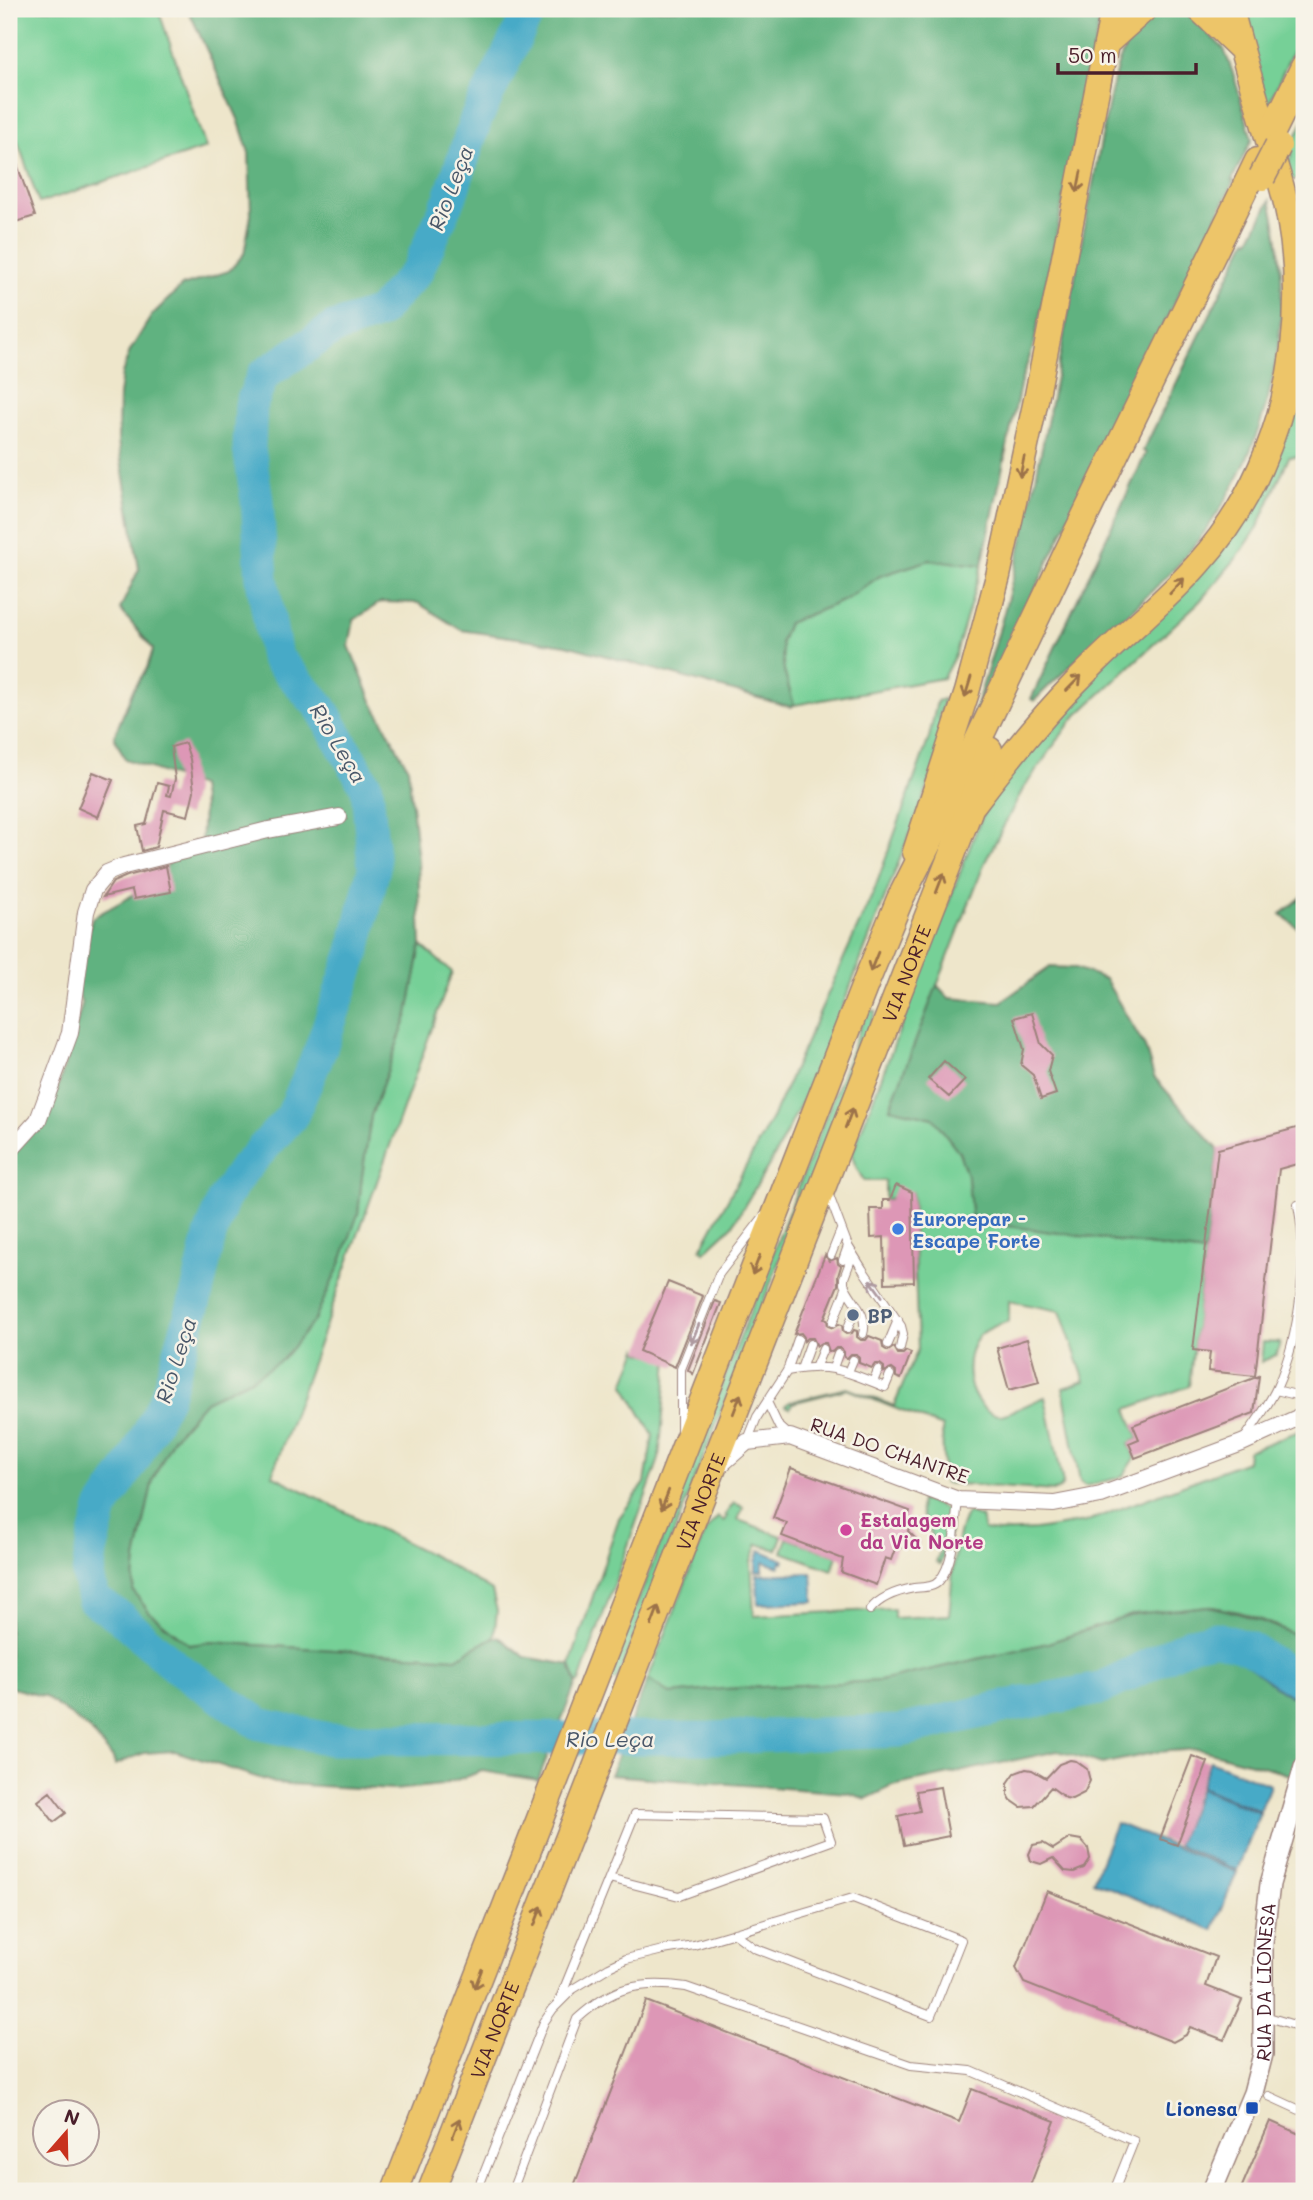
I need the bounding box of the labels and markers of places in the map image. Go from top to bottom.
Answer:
place label: Eurorepar - Escape Forte [912,1206,1040,1253]
marker: Eurorepar - Escape Forte [890,1221,906,1237]
place label: BP [867,1303,893,1328]
marker: BP [845,1307,861,1323]
place label: Estalagem da Via Norte [860,1507,984,1554]
marker: Estalagem da Via Norte [838,1522,854,1538]
place label: Lionesa [1166,2096,1238,2121]
marker: Lionesa [1244,2100,1260,2116]

